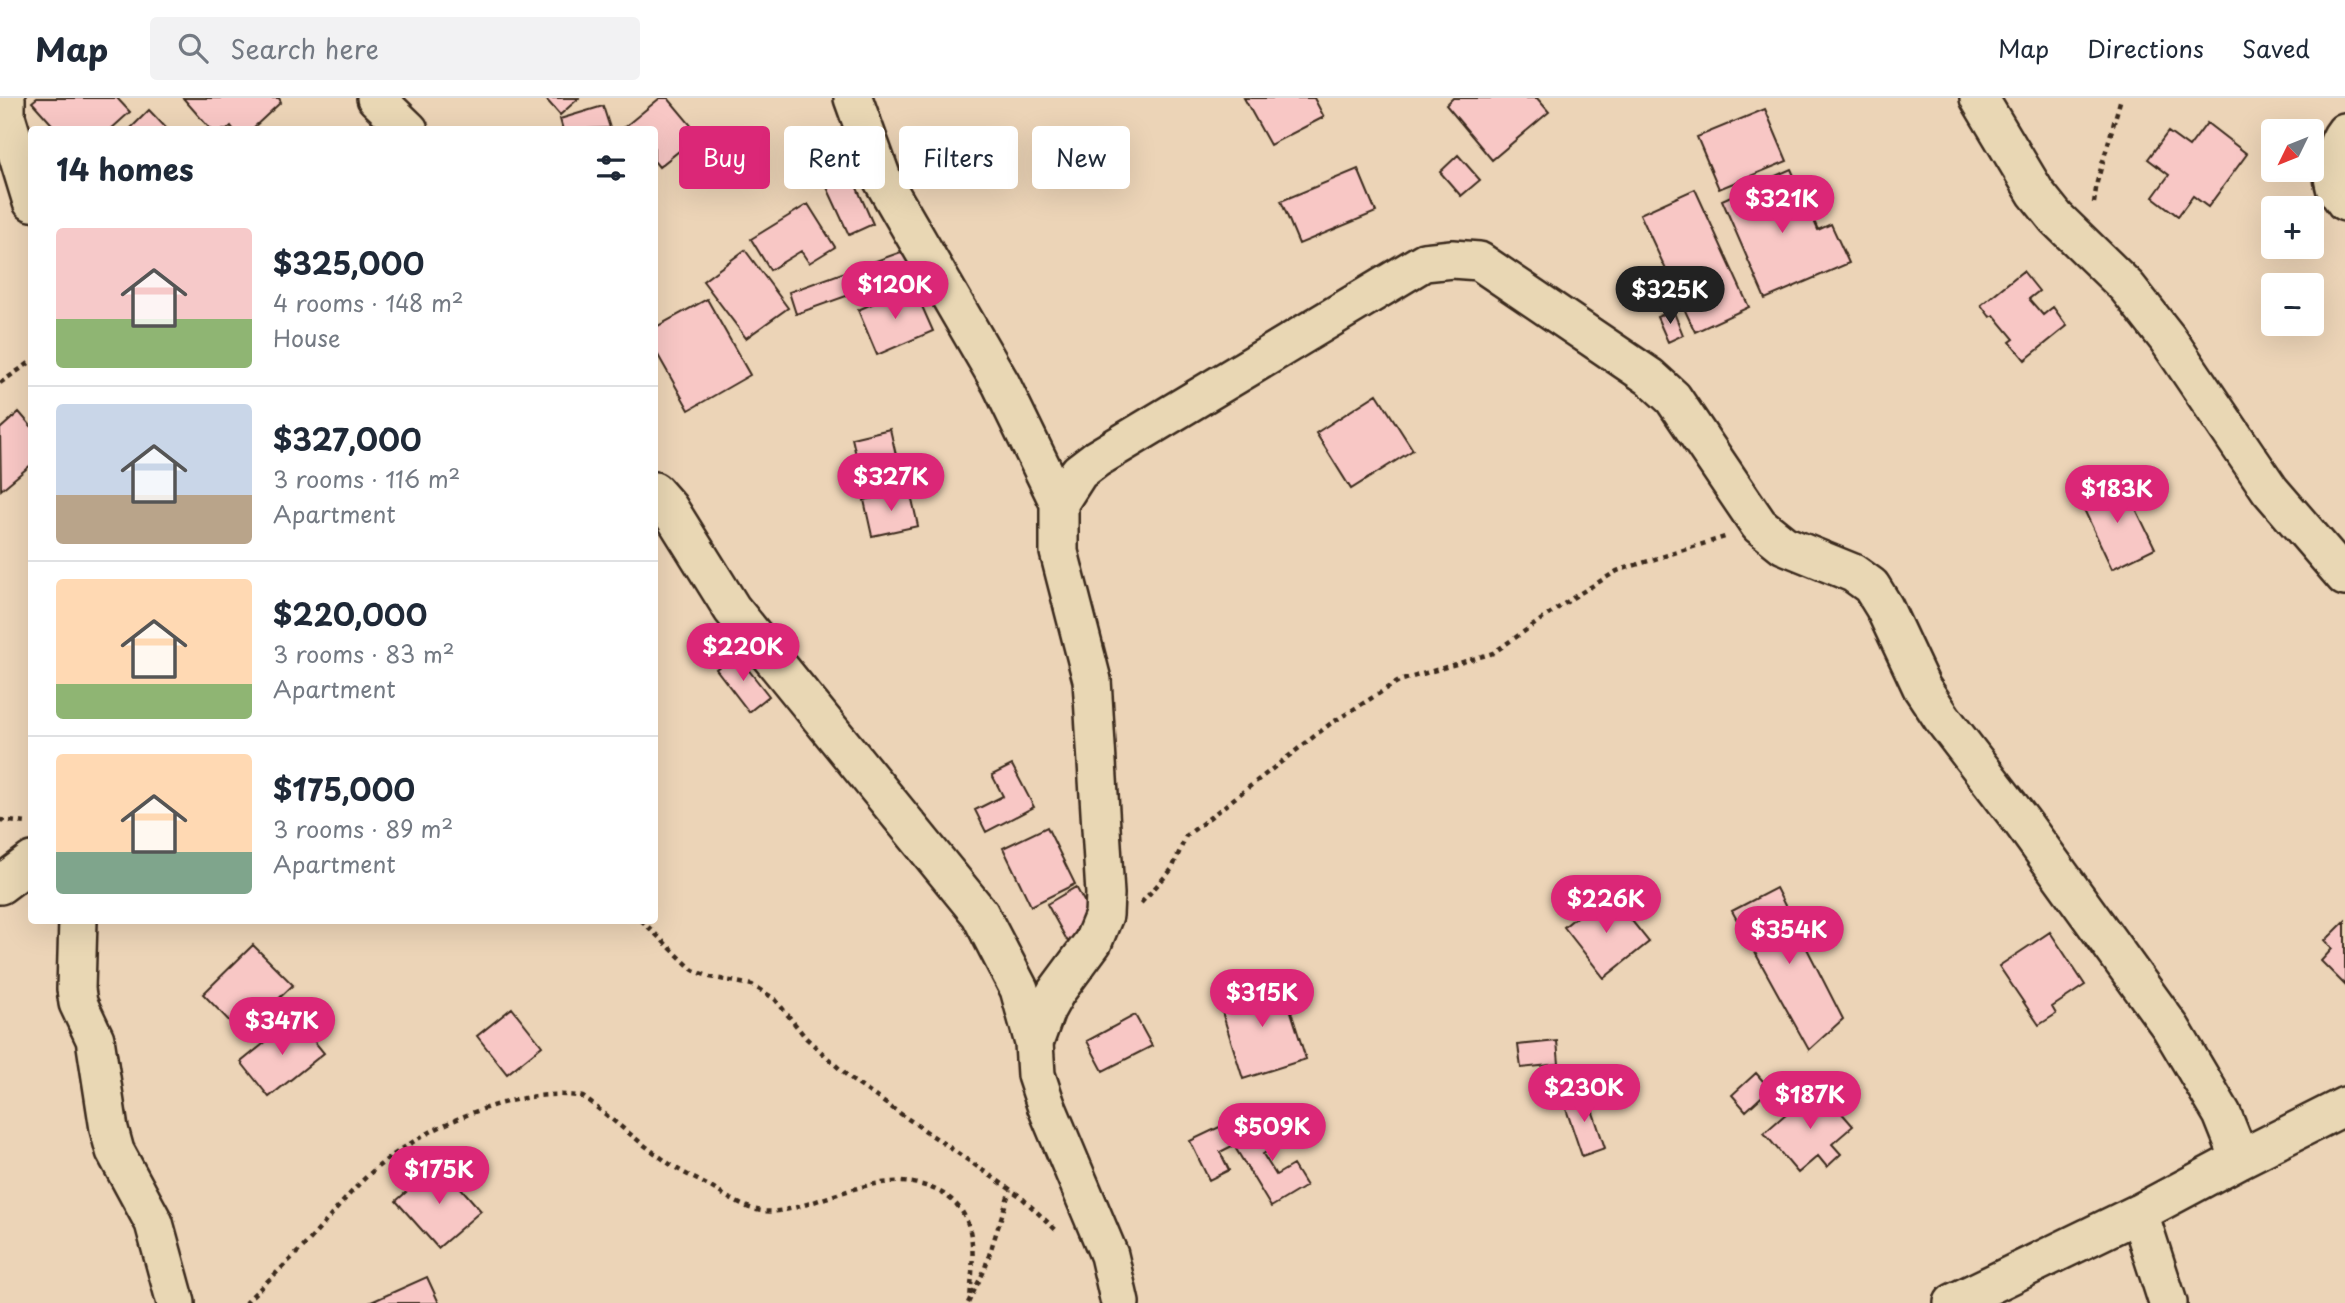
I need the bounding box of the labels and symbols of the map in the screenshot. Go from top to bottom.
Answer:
north arrow [2261,119,2324,182]
pin: $321K [1733,176,1831,235]
pin: $120K [846,262,944,321]
pin: $325K [1621,266,1719,326]
pin: $327K [842,454,940,513]
pin: $183K [2068,466,2166,525]
pin: $220K [694,624,792,683]
pin: $226K [1557,876,1655,935]
pin: $354K [1740,906,1838,966]
pin: $315K [1213,970,1311,1029]
pin: $347K [233,998,331,1057]
pin: $230K [1535,1065,1633,1124]
pin: $187K [1761,1072,1859,1131]
pin: $509K [1223,1104,1321,1163]
pin: $175K [390,1146,488,1206]

